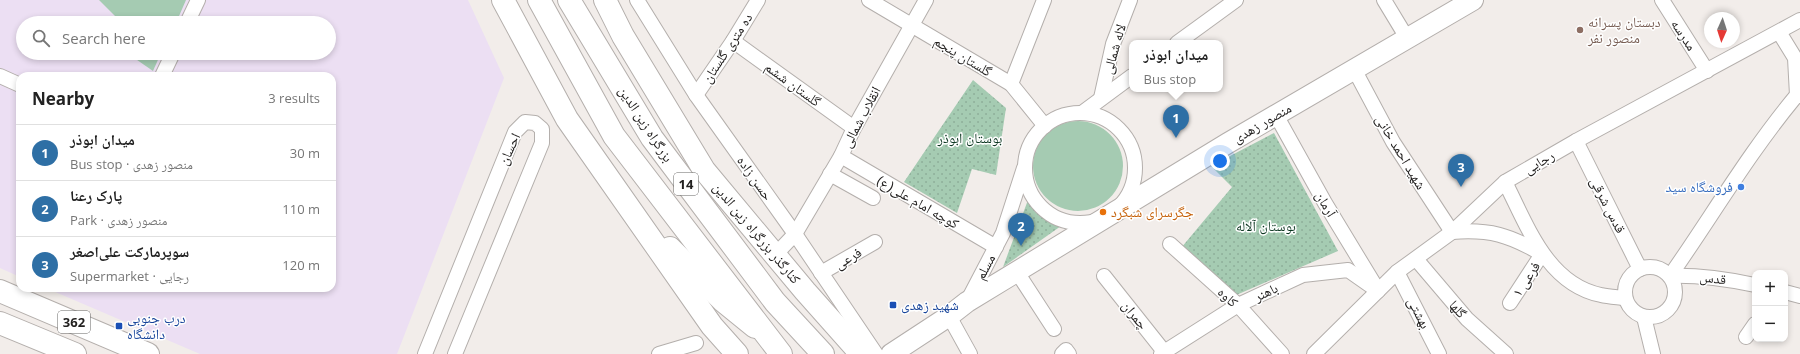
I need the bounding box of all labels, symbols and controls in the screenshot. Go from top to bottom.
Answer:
street label: ده متری گلستان [697,9,756,86]
place label: دبستان پسرانه منصور نفر [1587,12,1661,47]
north arrow [1704,12,1740,48]
street label: مدرسه [1667,15,1702,54]
search box [16,16,336,60]
street label: لاله شمالی [1097,22,1130,76]
marker: دبستان پسرانه منصور نفر [1575,25,1585,35]
icon: search [30,27,52,49]
text: Search here [62,28,146,48]
street label: گلستان پنجم [930,31,996,81]
popup [1129,40,1223,92]
text: میدان ابوذر [1144,44,1208,64]
street label: گلستان ششم [761,57,825,111]
text: Bus stop [1144,70,1196,88]
street label: بزرگراه زین الدین [615,82,678,166]
street label: انقلاب شمالی [837,83,885,151]
text: Nearby [32,87,94,110]
text: 3 results [268,89,320,107]
street label: منصور زهدی [1229,98,1295,147]
pin: 1 [1163,105,1189,138]
street label: شهید احمد خانی [1372,111,1431,193]
park label: بوستان ابوذر [937,128,1003,147]
text: میدان ابوذر [70,129,135,149]
street label: احسان [493,130,524,168]
text: 1 [41,144,49,162]
text: 30 m [290,144,320,162]
street label: رجایی [1520,145,1557,178]
your location [1210,151,1230,171]
street label: حسن زاده [733,152,778,204]
pin: 3 [1448,154,1474,187]
text: Bus stop · منصور زهدی [70,155,193,173]
street label: کوچه امام علی(ع) [873,170,963,234]
road number: 14 [674,173,698,195]
street label: قدس شرقی [1586,173,1631,236]
place label: فروشگاه سید [1665,177,1733,196]
street label: کنارگذر بزرگراه زین الدین [709,178,806,288]
marker: فروشگاه سید [1736,182,1746,192]
text: پارک رعنا [70,185,122,205]
street label: آرمان [1311,187,1342,221]
text: 2 [41,200,49,218]
text: 110 m [282,200,320,218]
place label: جگرسرای شبگرد [1111,202,1194,221]
marker: جگرسرای شبگرد [1098,207,1108,217]
text: Park · منصور زهدی [70,211,168,229]
pin: 2 [1008,213,1034,246]
park label: بوستان آلاله [1236,216,1296,235]
text: سوپرمارکت علی‌اصغر [70,241,189,261]
street label: فرعی [831,242,865,273]
street label: مسلم [970,251,1000,283]
text: 3 [41,256,49,274]
text: 120 m [282,256,320,274]
street label: فرعی ۱ [1507,257,1544,300]
street label: قدس [1699,266,1728,289]
text: Supermarket · رجایی [70,267,189,285]
map controls [1752,270,1788,342]
button: + [1752,270,1788,306]
street label: باهنر [1250,278,1281,306]
street label: کاوه [1214,282,1243,311]
street label: بهشتی [1403,294,1435,332]
place label: شهید زهدی [901,295,959,314]
street label: چمران [1118,296,1153,333]
street label: گلها [1445,296,1472,322]
marker: شهید زهدی [888,300,898,310]
button: − [1752,306,1788,342]
place label: درب جنوبی دانشگاه [127,308,186,343]
road number: 362 [58,311,90,333]
marker: درب جنوبی دانشگاه [114,321,124,331]

